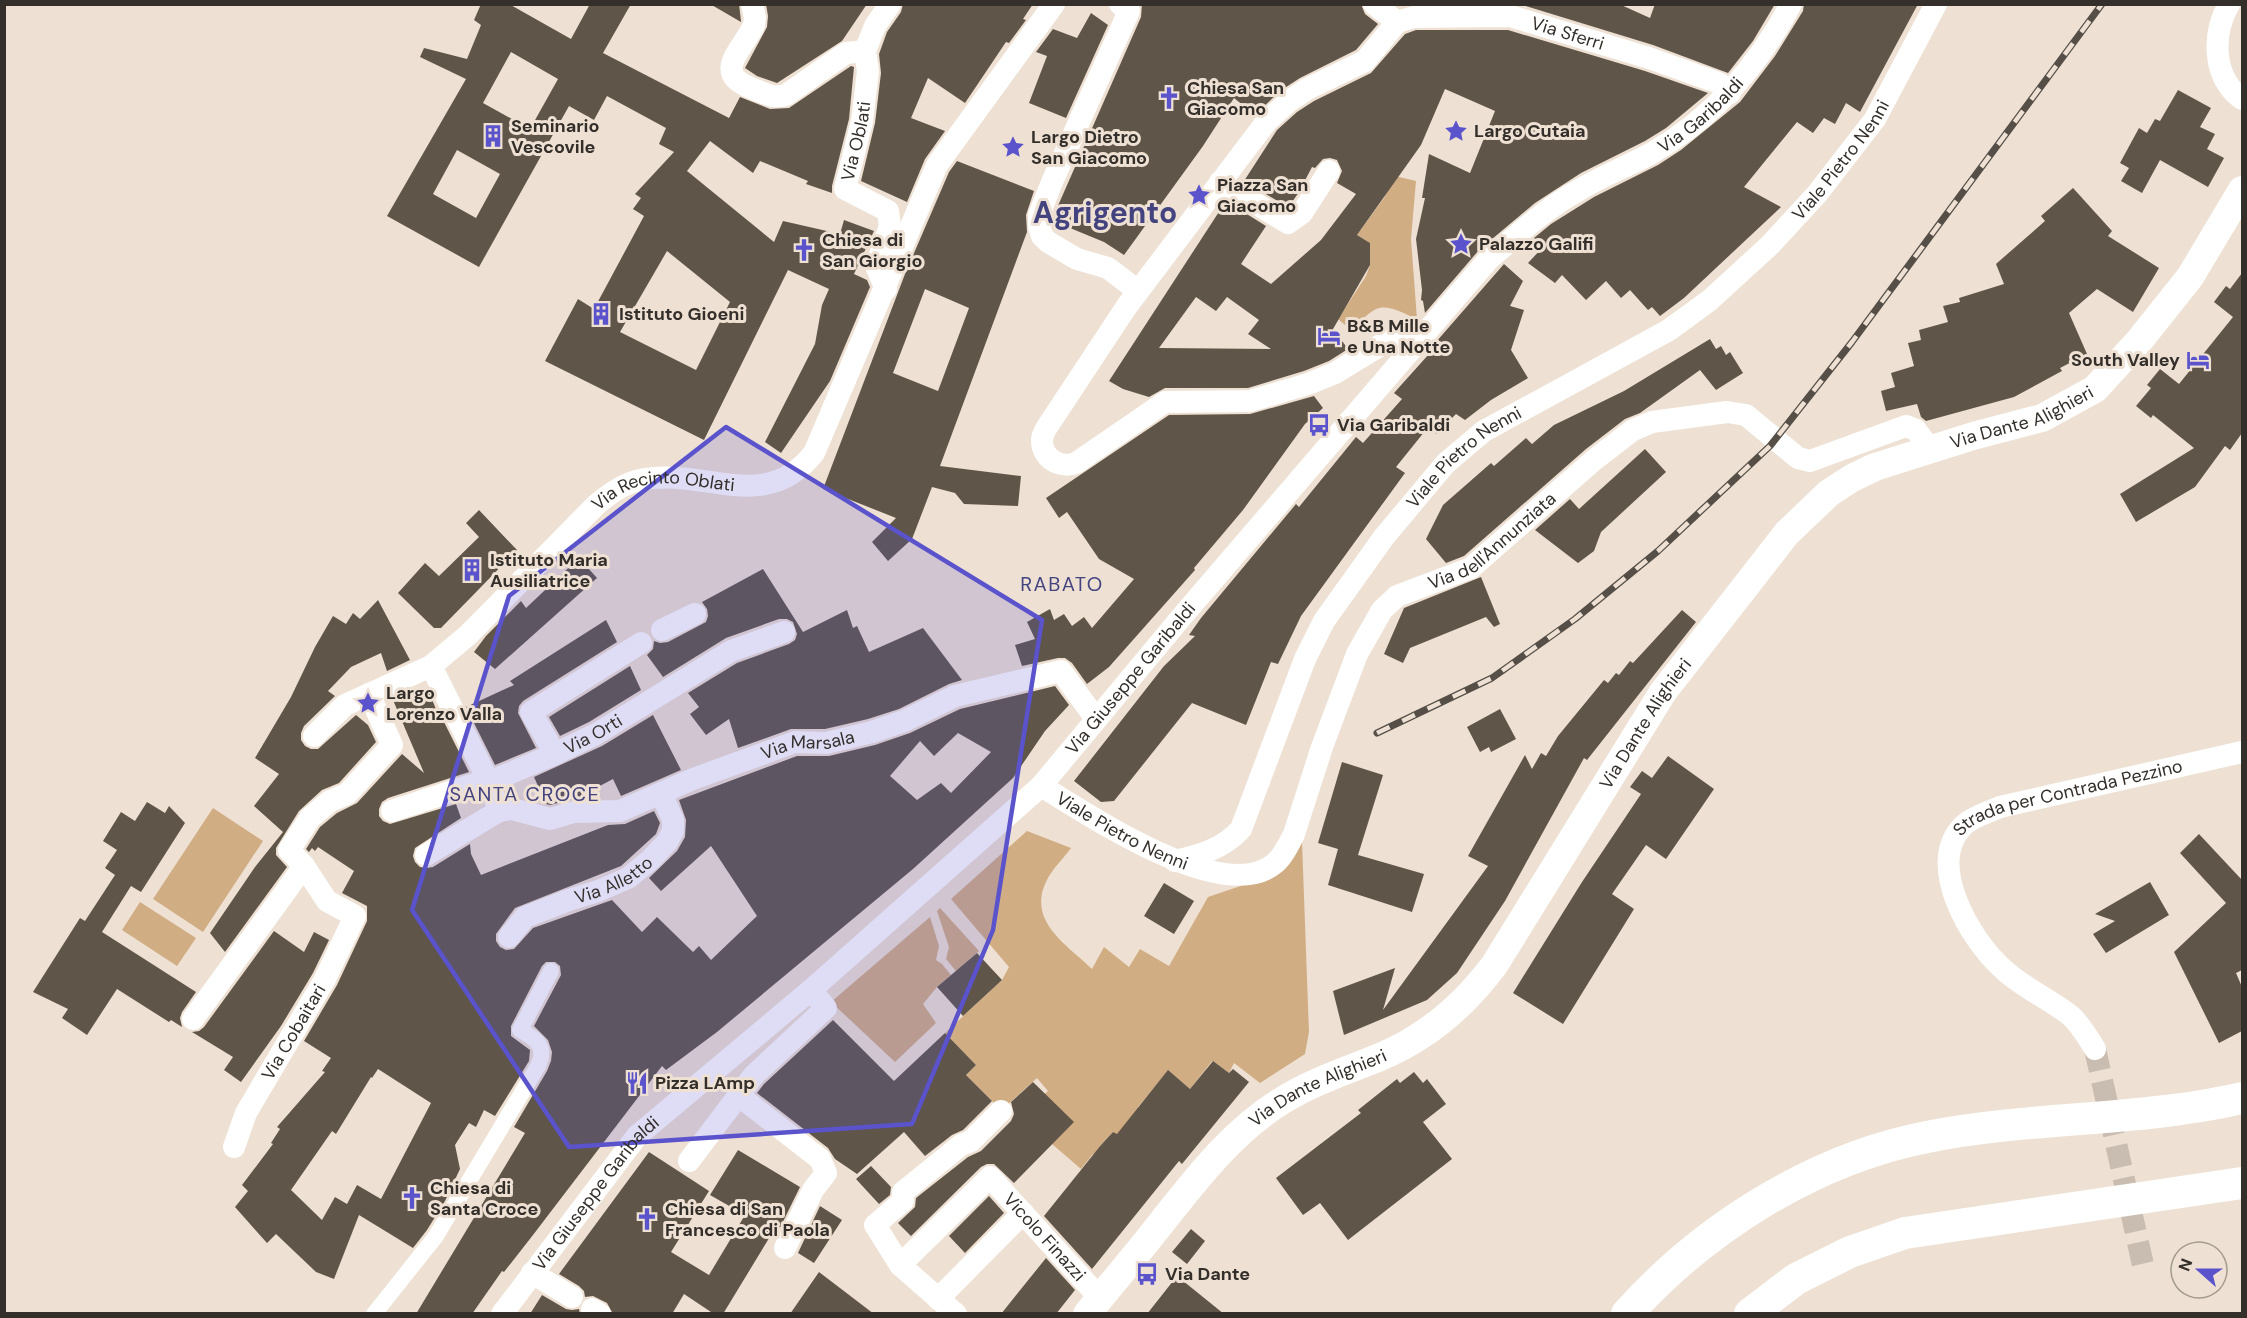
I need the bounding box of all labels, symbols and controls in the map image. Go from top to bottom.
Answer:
street label: Via Sferri [1528,11,1607,56]
street label: Via Garibaldi [1653,72,1749,159]
place label: Chiesa San Giacomo [1187,76,1284,121]
church icon: Chiesa San Giacomo [1156,85,1182,111]
street label: Viale Pietro Nenni [1787,96,1895,225]
street label: Via Oblati [835,100,876,184]
place label: Seminario Vescovile [511,114,600,159]
place icon: Largo Cutaia [1443,118,1469,144]
place label: Largo Cutaia [1474,119,1586,143]
building icon: Seminario Vescovile [480,123,506,149]
place label: Largo Dietro San Giacomo [1031,125,1147,170]
place icon: Largo Dietro San Giacomo [1000,134,1026,160]
place label: Piazza San Giacomo [1217,173,1308,218]
place icon: Piazza San Giacomo [1186,182,1212,208]
district label: Agrigento [1033,193,1177,232]
place label: Chiesa di San Giorgio [822,228,922,273]
place icon: Palazzo Galifi [1448,231,1474,257]
place label: Palazzo Galifi [1479,232,1594,256]
church icon: Chiesa di San Giorgio [791,237,817,263]
building icon: Istituto Gioeni [588,301,614,327]
place label: Istituto Gioeni [619,302,744,326]
place label: B&B Mille e Una Notte [1347,314,1450,359]
hotel icon: B&B Mille e Una Notte [1316,323,1342,349]
hotel icon: South Valley [2185,347,2211,373]
place label: South Valley [2071,348,2180,372]
street label: Via Dante Alighieri [1947,380,2098,454]
street label: Viale Pietro Nenni [1401,401,1526,513]
bus stop icon: Via Garibaldi [1306,412,1332,438]
place label: Via Garibaldi [1337,413,1450,437]
street label: Via Recinto Oblati [586,465,736,516]
street label: Via dell'Annunziata [1425,487,1561,595]
place label: Istituto Maria Ausiliatrice [490,548,608,593]
building icon: Istituto Maria Ausiliatrice [459,557,485,583]
district label: RABATO [1020,571,1104,597]
street label: Via Giuseppe Garibaldi [1060,597,1201,760]
street label: Via Dante Alighieri [1594,653,1697,794]
place label: Largo Lorenzo Valla [386,681,502,726]
place icon: Largo Lorenzo Valla [355,690,381,716]
street label: Via Orti [560,709,627,760]
street label: Via Marsala [758,725,857,765]
street label: Strada per Contrada Pezzino [1947,754,2185,841]
district label: SANTA CROCE [450,781,600,807]
street label: Viale Pietro Nenni [1052,786,1191,876]
street label: Via Alletto [572,850,658,910]
street label: Via Cobaitari [256,980,331,1085]
street label: Via Dante Alighieri [1244,1044,1390,1132]
restaurant icon: Pizza LAmp [624,1070,650,1096]
place label: Pizza LAmp [655,1071,755,1095]
street label: Via Giuseppe Garibaldi [527,1111,664,1276]
place label: Chiesa di Santa Croce [430,1176,539,1221]
church icon: Chiesa di Santa Croce [399,1185,425,1211]
street label: Vicolo Finazzi [998,1188,1091,1286]
place label: Chiesa di San Francesco di Paola [665,1197,830,1242]
church icon: Chiesa di San Francesco di Paola [634,1206,660,1232]
north arrow [2169,1240,2229,1300]
text: N [2174,1256,2197,1274]
bus stop icon: Via Dante [1134,1261,1160,1287]
place label: Via Dante [1165,1262,1250,1286]

